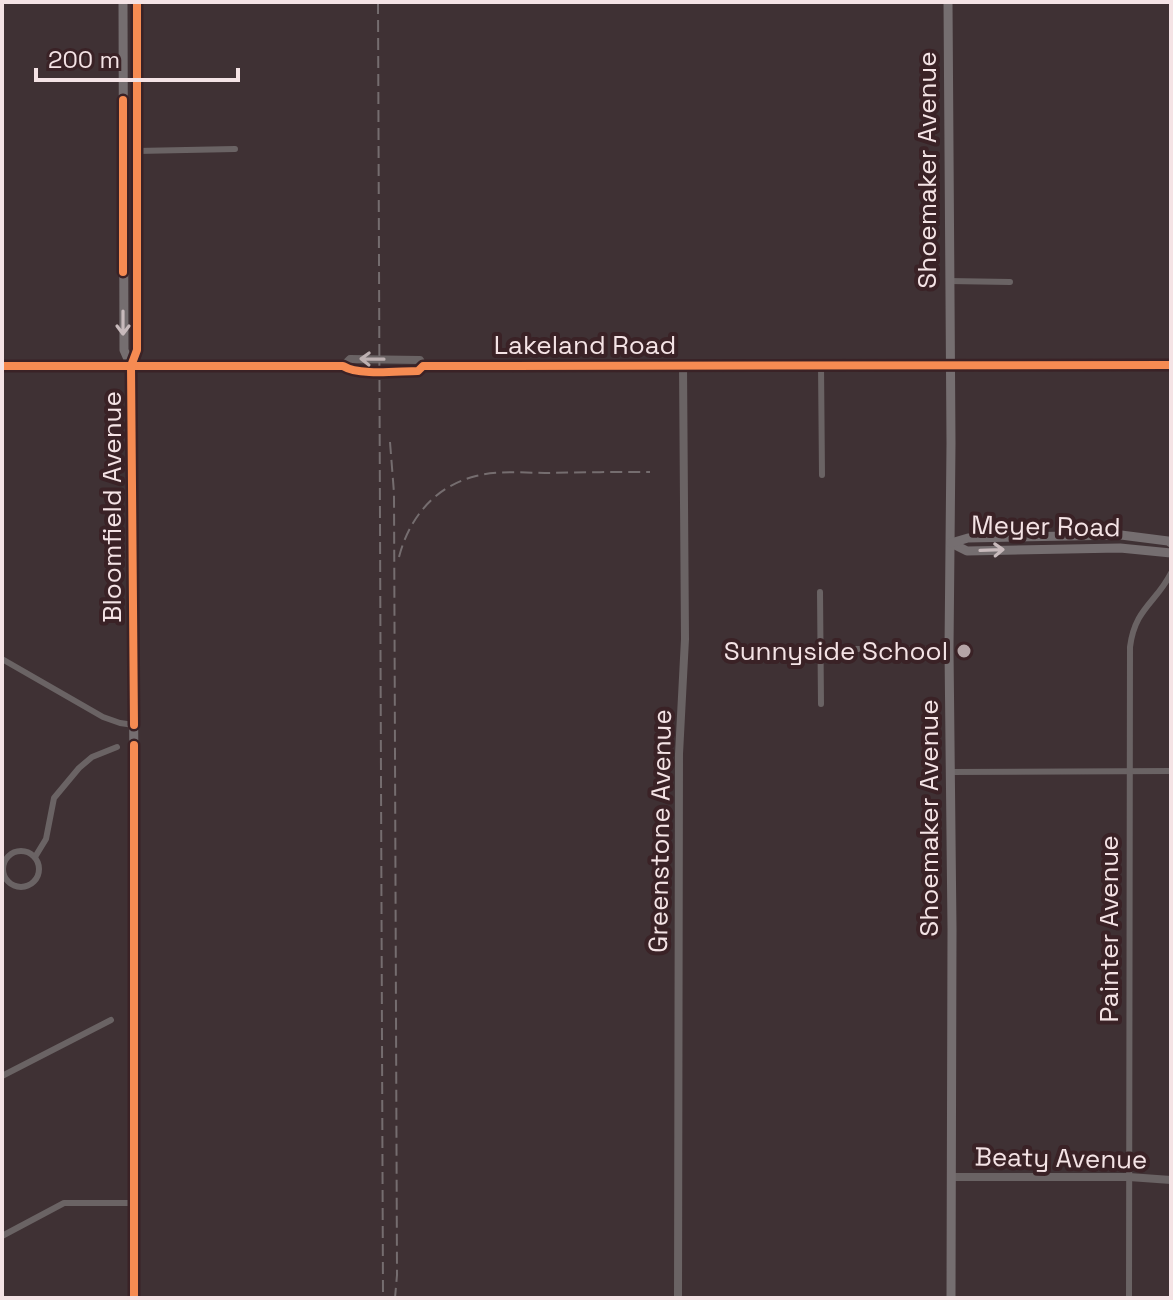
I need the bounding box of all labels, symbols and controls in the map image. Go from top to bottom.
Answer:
scale bar [36,32,238,82]
text: 200 m [48,44,120,75]
street label: Shoemaker Avenue [910,51,944,289]
one-way arrow [115,309,131,336]
street label: Lakeland Road [494,328,676,362]
one-way arrow [359,351,386,367]
street label: Bloomfield Avenue [95,391,129,623]
street label: Meyer Road [971,508,1121,544]
one-way arrow [978,543,1005,558]
place label: Sunnyside School [724,634,948,668]
marker: Sunnyside School [955,642,973,660]
street label: Shoemaker Avenue [912,699,946,937]
street label: Greenstone Avenue [641,709,679,953]
street label: Painter Avenue [1092,835,1126,1023]
street label: Beaty Avenue [974,1139,1148,1177]

